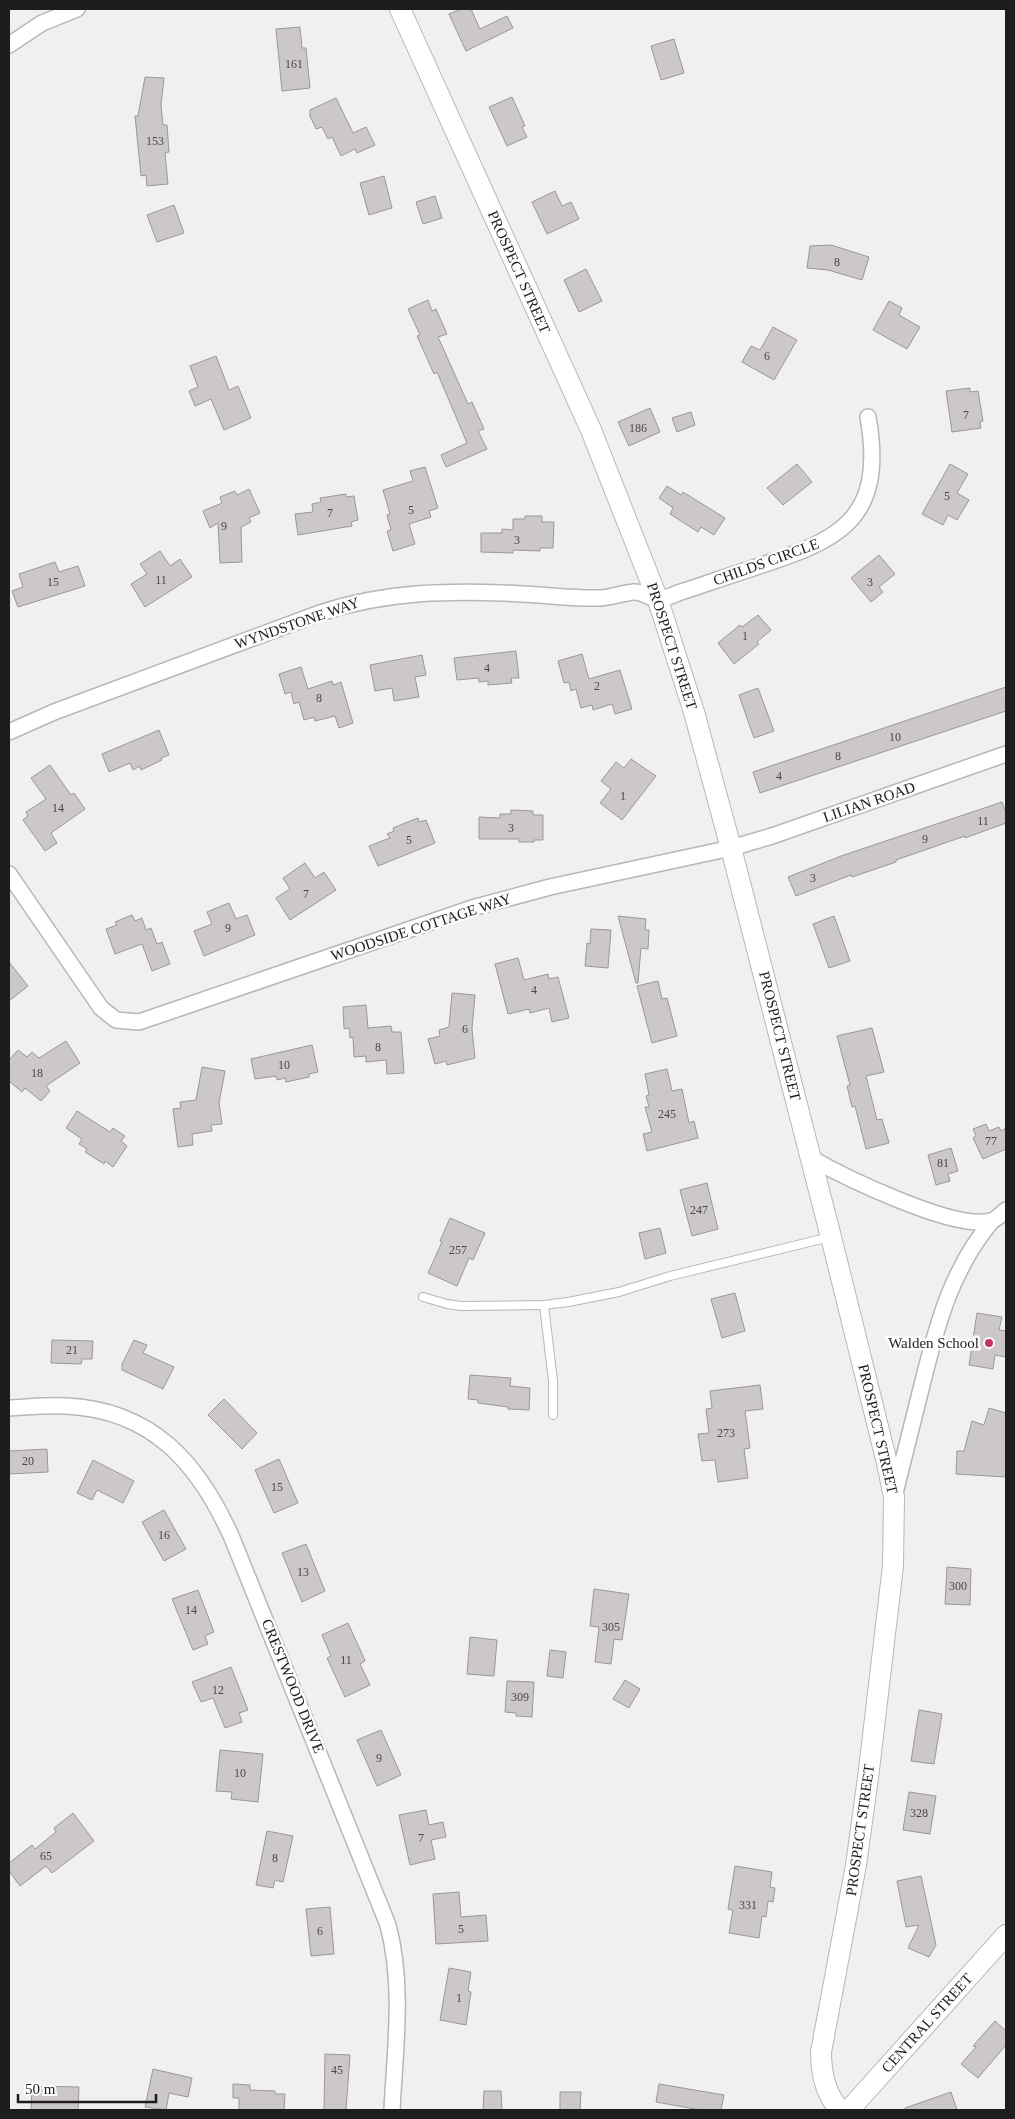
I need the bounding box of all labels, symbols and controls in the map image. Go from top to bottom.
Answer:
house number: 161 [285,57,303,71]
house number: 153 [146,134,164,148]
street label: PROSPECT STREET [485,208,553,336]
house number: 8 [834,255,840,269]
house number: 6 [764,349,770,363]
house number: 7 [963,408,969,422]
house number: 186 [629,421,647,435]
house number: 5 [944,489,950,503]
house number: 5 [408,503,414,517]
house number: 7 [327,506,333,520]
house number: 9 [221,519,227,533]
house number: 3 [514,533,520,547]
street label: CHILDS CIRCLE [711,535,821,589]
house number: 11 [155,573,167,587]
house number: 15 [47,575,59,589]
house number: 3 [867,575,873,589]
street label: PROSPECT STREET [644,580,700,712]
street label: WYNDSTONE WAY [232,594,362,652]
house number: 1 [742,629,748,643]
house number: 4 [484,661,490,675]
house number: 2 [594,679,600,693]
house number: 8 [316,691,322,705]
house number: 10 [889,730,901,744]
house number: 8 [835,749,841,763]
house number: 4 [776,769,782,783]
street label: LILIAN ROAD [821,779,917,825]
house number: 1 [620,789,626,803]
house number: 14 [52,801,64,815]
house number: 11 [977,814,989,828]
house number: 3 [508,821,514,835]
house number: 9 [922,832,928,846]
house number: 5 [406,833,412,847]
house number: 3 [810,871,816,885]
house number: 7 [303,887,309,901]
street label: WOODSIDE COTTAGE WAY [329,890,513,964]
house number: 9 [225,921,231,935]
street label: PROSPECT STREET [756,970,804,1102]
house number: 4 [531,983,537,997]
house number: 6 [462,1022,468,1036]
house number: 8 [375,1040,381,1054]
house number: 10 [278,1058,290,1072]
house number: 18 [31,1066,43,1080]
house number: 245 [658,1107,676,1121]
house number: 77 [985,1134,997,1148]
house number: 81 [937,1156,949,1170]
house number: 247 [690,1203,708,1217]
house number: 257 [449,1243,467,1257]
place label: Walden School [888,1335,979,1351]
marker: Walden School [983,1337,995,1349]
house number: 21 [66,1343,78,1357]
street label: PROSPECT STREET [855,1363,901,1495]
house number: 273 [717,1426,735,1440]
house number: 20 [22,1454,34,1468]
house number: 15 [271,1480,283,1494]
house number: 16 [158,1528,170,1542]
house number: 13 [297,1565,309,1579]
house number: 300 [949,1579,967,1593]
house number: 14 [185,1603,197,1617]
street label: CRESTWOOD DRIVE [259,1617,327,1755]
house number: 305 [602,1620,620,1634]
house number: 11 [340,1653,352,1667]
house number: 12 [212,1683,224,1697]
house number: 309 [511,1690,529,1704]
house number: 9 [376,1751,382,1765]
street label: PROSPECT STREET [843,1763,877,1897]
house number: 10 [234,1766,246,1780]
house number: 328 [910,1806,928,1820]
house number: 7 [418,1831,424,1845]
house number: 65 [40,1849,52,1863]
house number: 8 [272,1851,278,1865]
house number: 331 [739,1898,757,1912]
house number: 5 [458,1922,464,1936]
house number: 6 [317,1924,323,1938]
street label: CENTRAL STREET [878,1970,976,2076]
house number: 1 [456,1991,462,2005]
house number: 45 [331,2063,343,2077]
scale bar [18,2072,155,2104]
text: 50 m [25,2081,56,2097]

